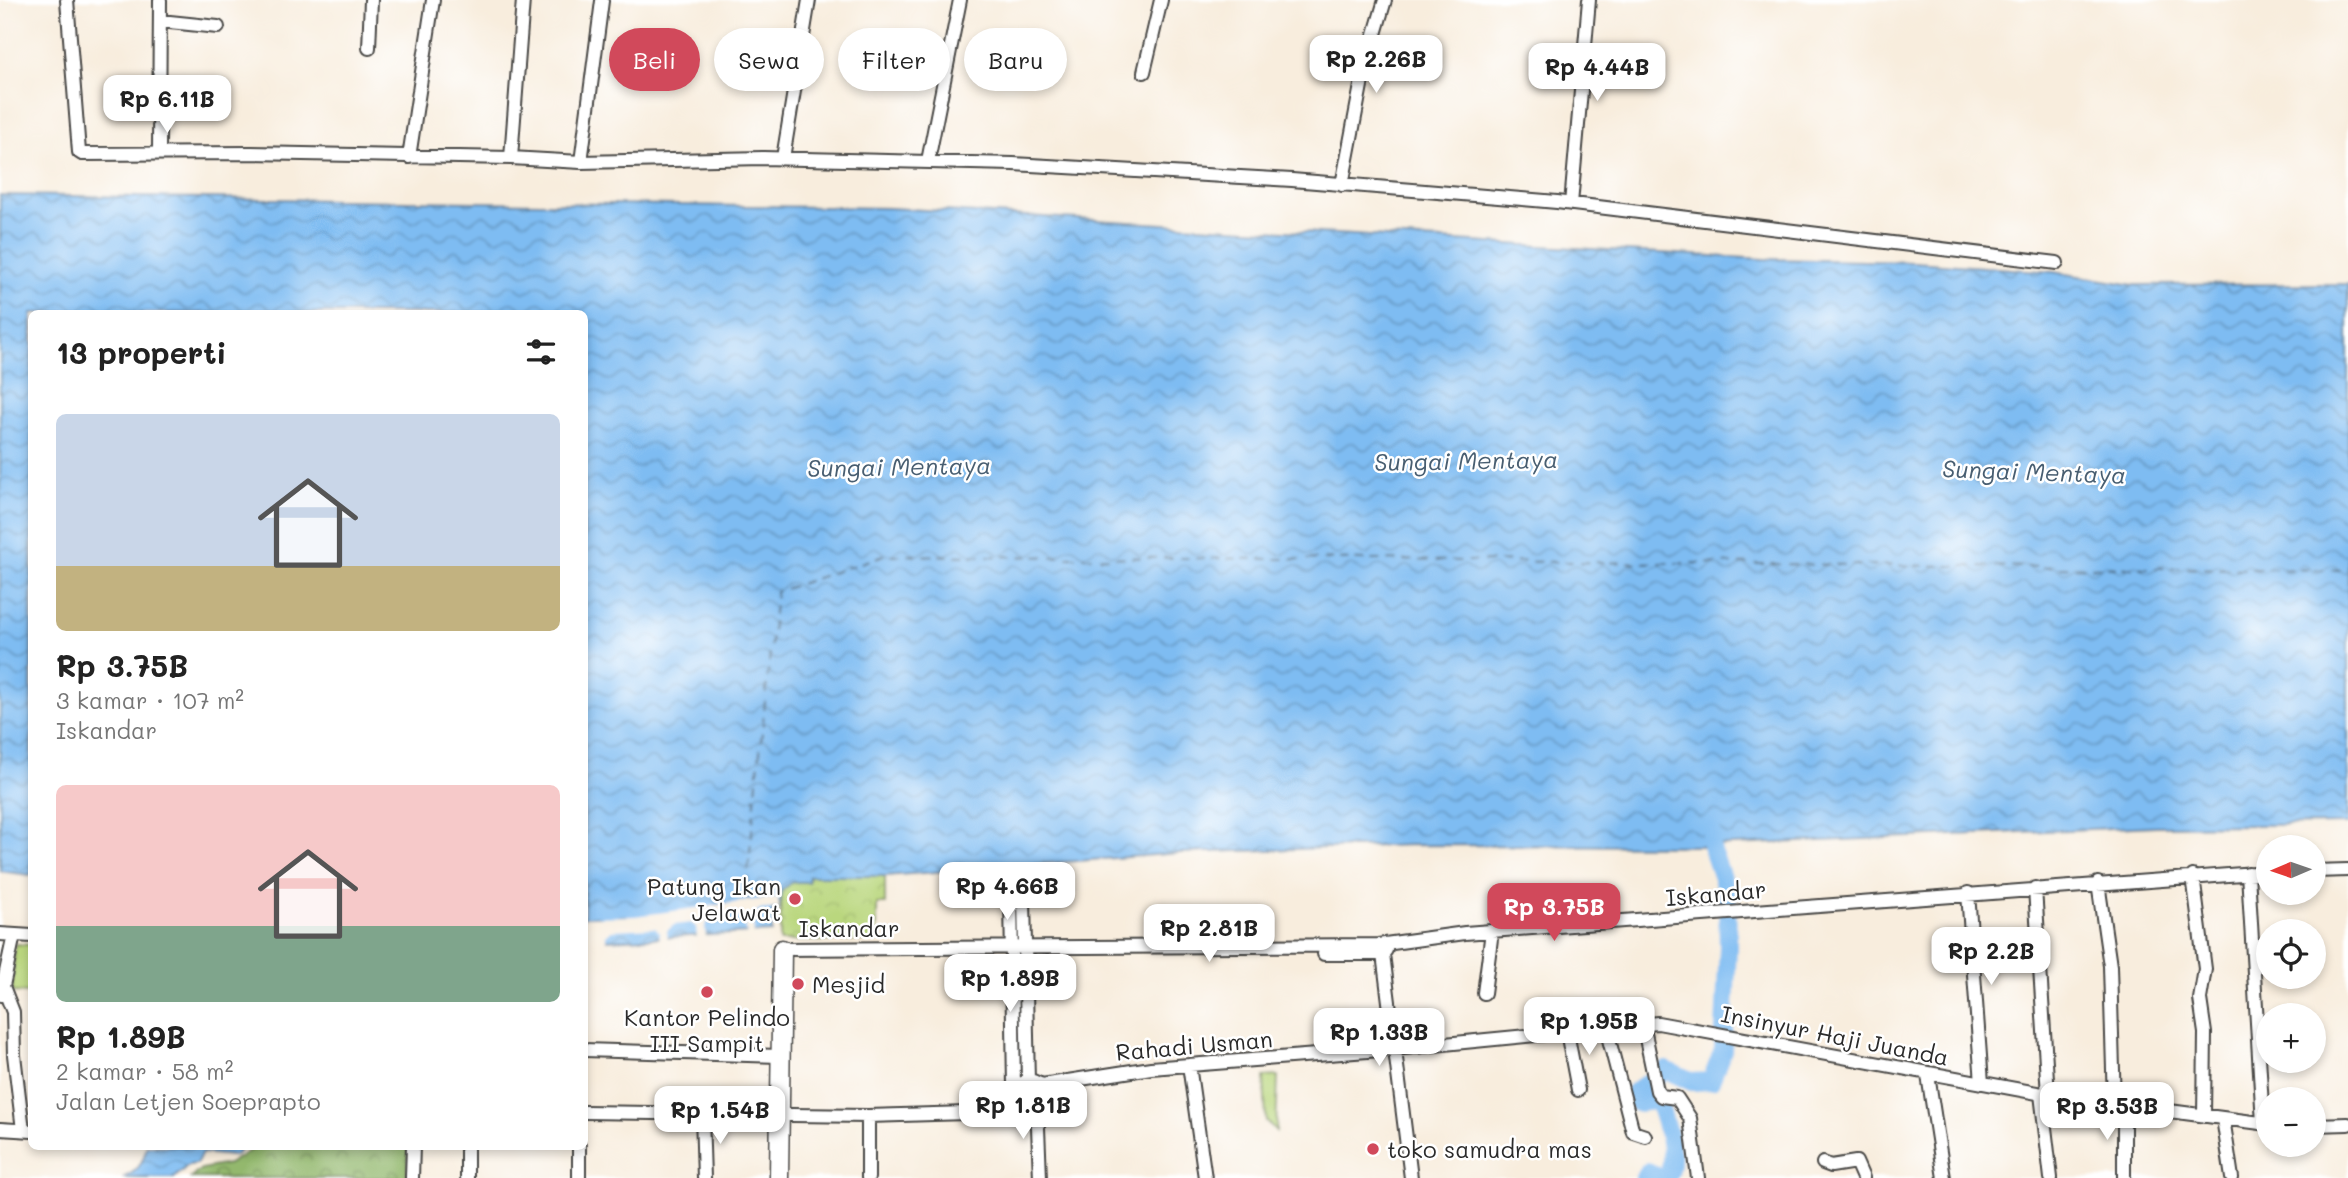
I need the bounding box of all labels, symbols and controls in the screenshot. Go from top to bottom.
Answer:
chip: Beli [609,28,700,91]
chip: Sewa [714,28,824,91]
chip: Filter [838,28,950,91]
chip: Baru [964,28,1067,91]
pin: Rp 2.26B [1304,36,1448,95]
text: Rp 2.26B [1326,43,1426,73]
pin: Rp 4.44B [1525,43,1669,103]
text: Rp 4.44B [1544,51,1650,81]
pin: Rp 6.11B [95,76,239,135]
text: Rp 6.11B [119,83,215,113]
text: 13 properti [56,332,227,372]
icon: filters [522,333,560,371]
water label: Sungai Mentaya [1374,443,1558,477]
water label: Sungai Mentaya [807,449,991,483]
water label: Sungai Mentaya [1941,452,2127,490]
icon: home [245,460,371,586]
text: Rp 3.75B [56,645,188,685]
text: 3 kamar · 107 m² [56,685,244,715]
text: Iskandar [56,715,157,745]
icon: home [245,831,371,957]
north arrow [2256,835,2326,905]
map controls [2256,835,2326,1157]
pin: Rp 4.66B [935,862,1079,922]
text: Rp 4.66B [955,870,1059,900]
place label: Patung Ikan Jelawat [647,871,781,927]
street label: Iskandar [1664,874,1768,912]
pin: Rp 3.75B [1482,884,1626,943]
marker: Patung Ikan Jelawat [787,891,803,907]
text: Rp 3.75B [1503,891,1605,921]
pin: Rp 2.81B [1137,904,1281,964]
text: Rp 2.81B [1160,912,1258,942]
street label: Iskandar [799,913,900,943]
button: locate [2256,919,2326,989]
pin: Rp 2.2B [1926,928,2056,987]
text: Rp 2.2B [1948,935,2035,965]
pin: Rp 1.89B [938,954,1082,1014]
text: Rp 1.89B [960,962,1060,992]
place label: Mesjid [812,969,885,999]
marker: Mesjid [790,976,806,992]
marker: Kantor Pelindo III Sampit [699,984,715,1000]
pin: Rp 1.95B [1517,998,1661,1057]
street label: Insinyur Haji Juanda [1719,998,1951,1072]
place label: Kantor Pelindo III Sampit [624,1002,790,1058]
button: + [2256,1003,2326,1073]
text: Rp 1.95B [1540,1005,1638,1035]
pin: Rp 1.33B [1307,1009,1451,1068]
text: Rp 1.89B [56,1016,186,1056]
text: Rp 1.33B [1329,1016,1429,1046]
street label: Rahadi Usman [1114,1023,1274,1067]
text: 2 kamar · 58 m² [56,1056,233,1086]
pin: Rp 1.81B [951,1082,1095,1141]
pin: Rp 3.53B [2035,1082,2179,1142]
text: Jalan Letjen Soeprapto [56,1086,321,1116]
pin: Rp 1.54B [648,1086,792,1146]
button: − [2256,1087,2326,1157]
text: Rp 1.81B [975,1089,1071,1119]
text: Rp 3.53B [2056,1090,2158,1120]
text: Rp 1.54B [670,1094,770,1124]
place label: toko samudra mas [1387,1134,1592,1164]
marker: toko samudra mas [1365,1141,1381,1157]

